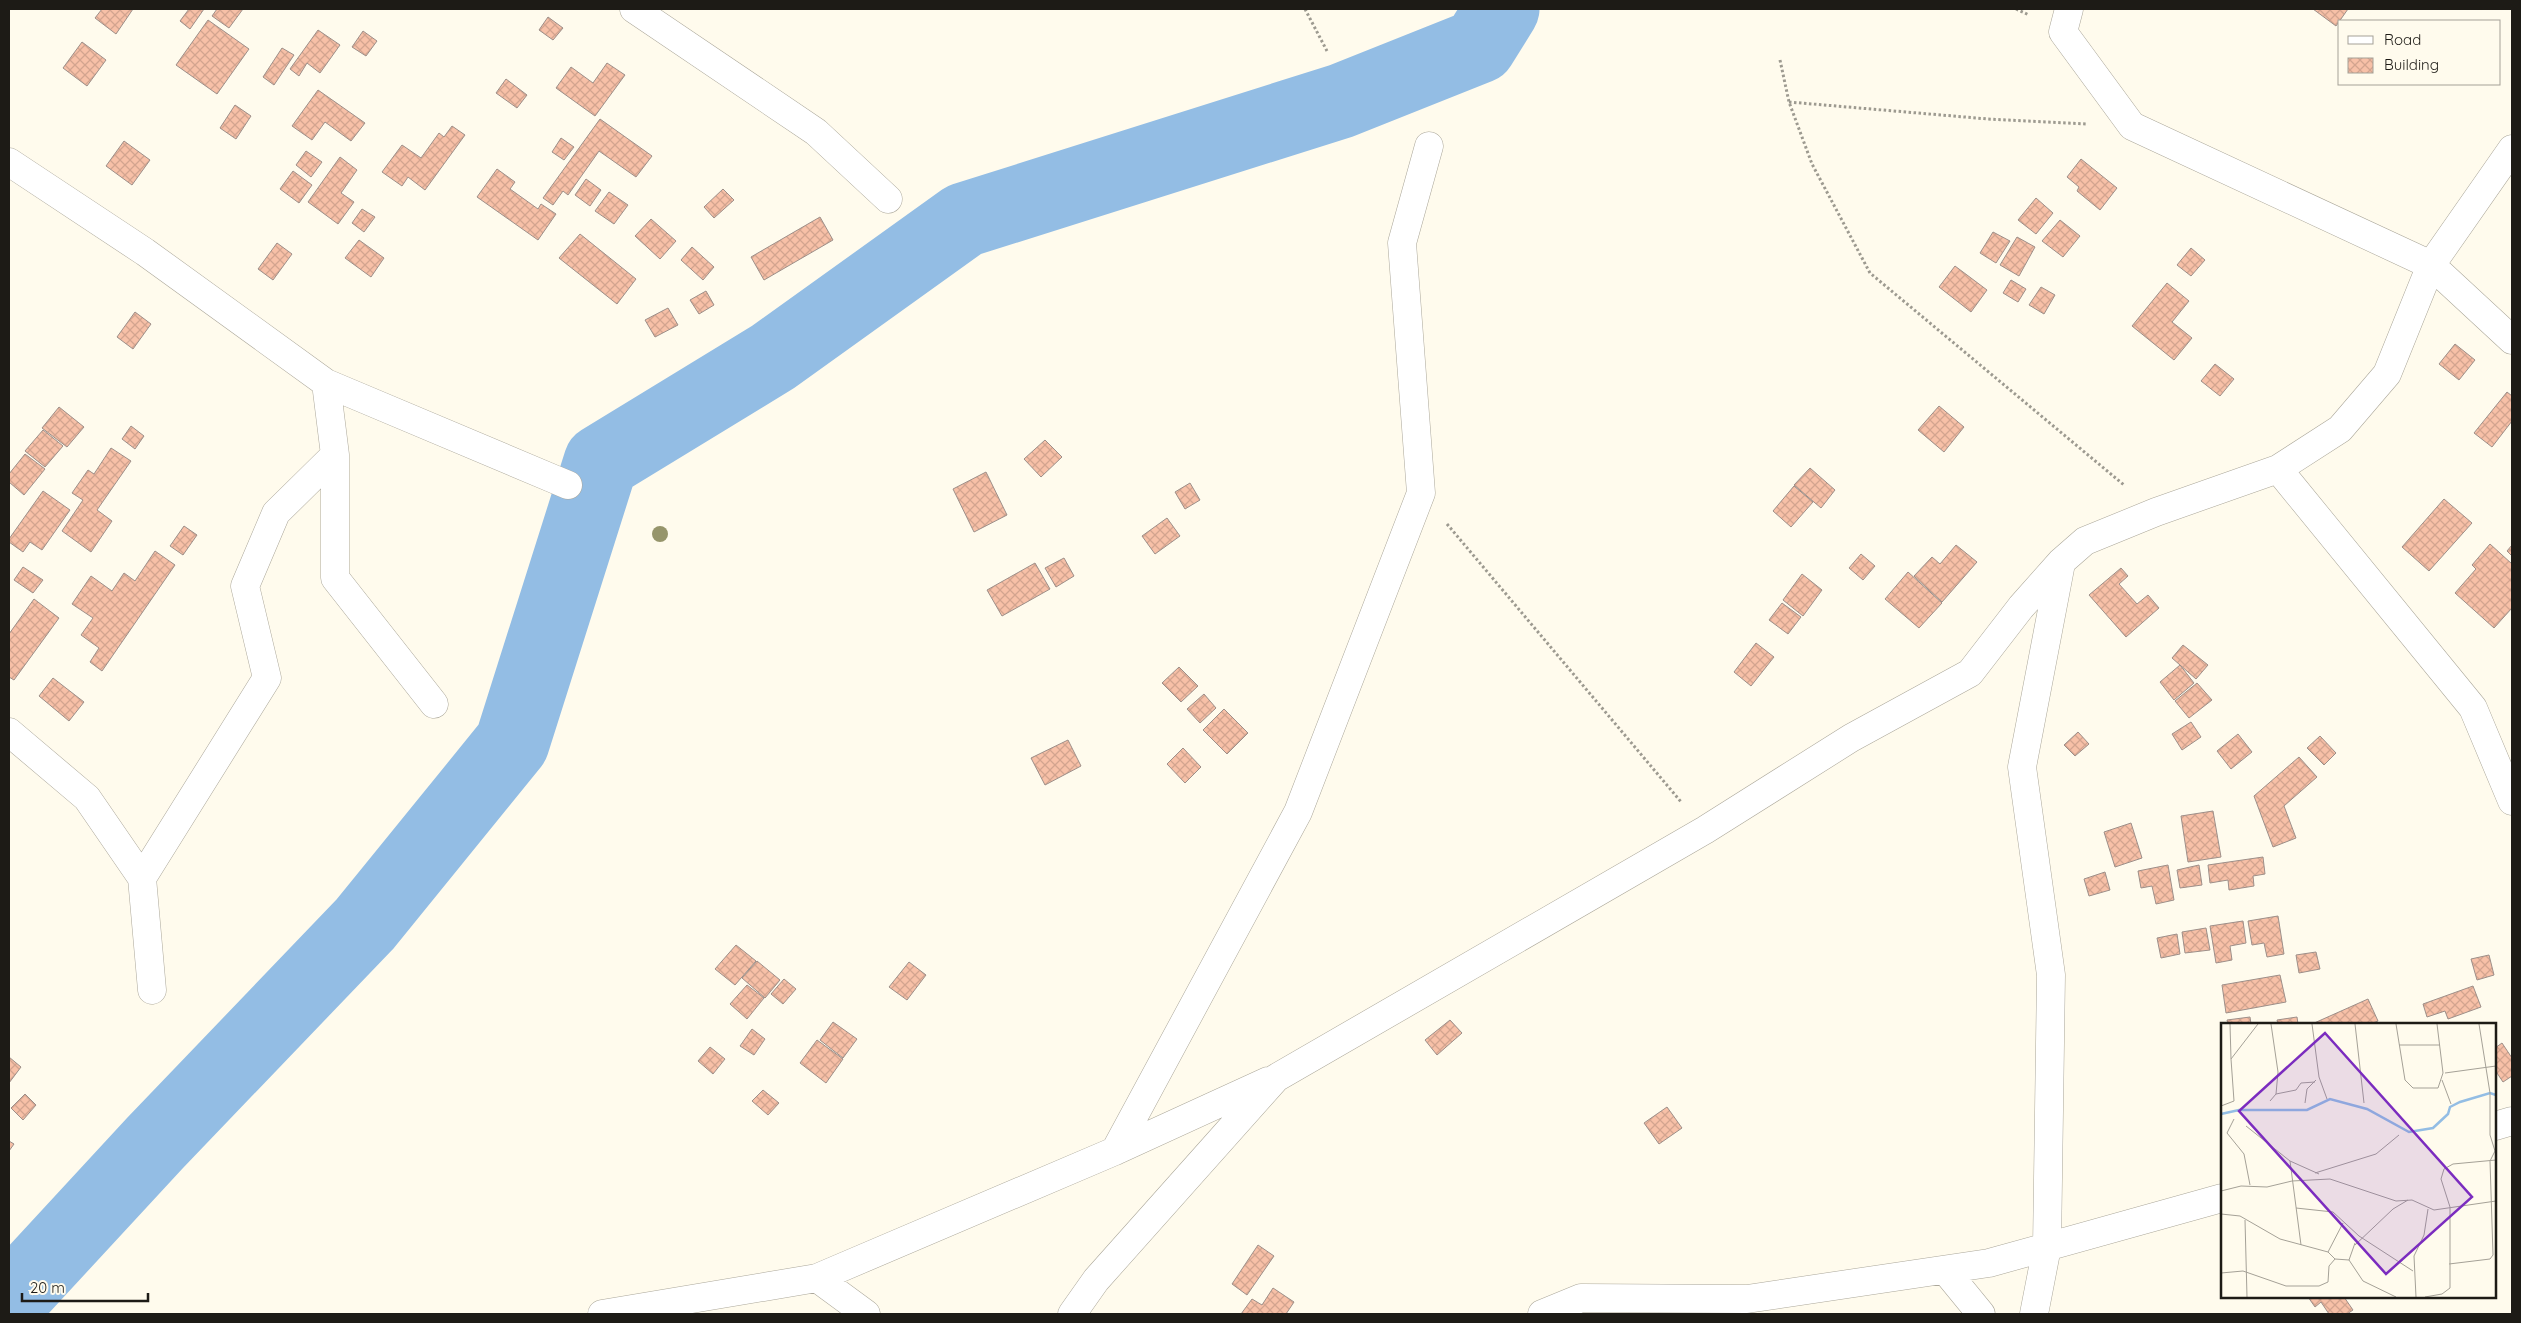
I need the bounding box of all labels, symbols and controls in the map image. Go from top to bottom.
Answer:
legend [2338,20,2501,85]
text: Road [2384,30,2421,49]
text: Building [2384,55,2439,74]
inset map [2221,1023,2496,1298]
scale bar [22,1270,149,1302]
text: 20 m [30,1278,65,1297]

